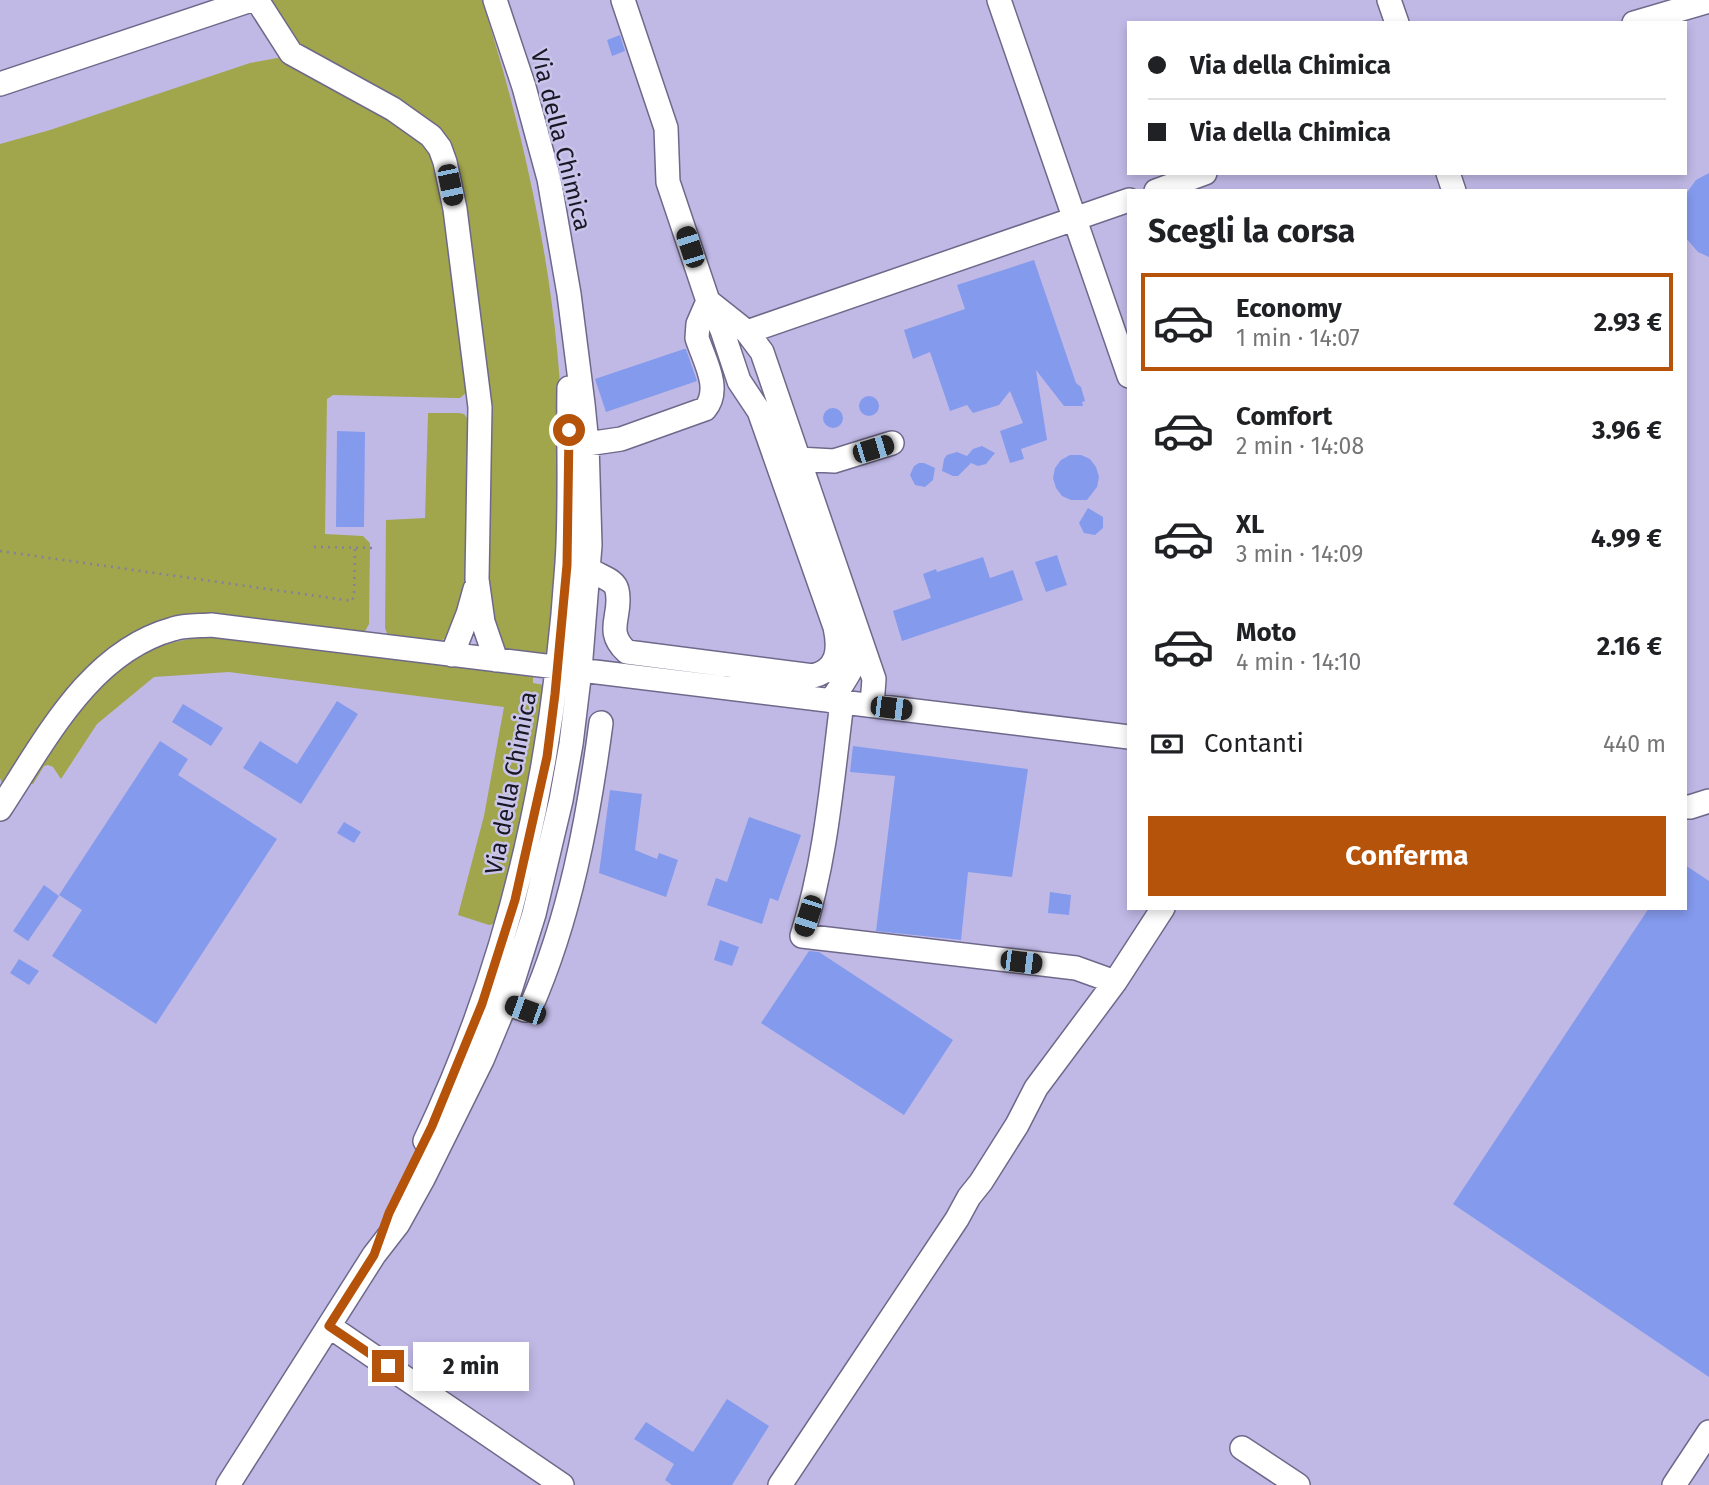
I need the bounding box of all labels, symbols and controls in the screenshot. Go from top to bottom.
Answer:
street label: Via della Chimica [525,46,597,234]
text: Via della Chimica [1190,50,1391,81]
text: Via della Chimica [1190,117,1391,148]
car [436,162,465,208]
text: Scegli la corsa [1148,212,1355,250]
car [674,224,707,270]
icon: car [1152,291,1215,354]
text: Economy [1236,293,1342,324]
text: 2.93 € [1594,307,1662,338]
text: 1 min · 14:07 [1236,324,1360,352]
icon: car [1152,399,1215,462]
text: Comfort [1236,401,1332,432]
route start [553,414,585,446]
text: 3.96 € [1592,415,1662,446]
text: 2 min · 14:08 [1236,432,1364,460]
car [850,433,897,465]
icon: car [1152,507,1215,570]
text: XL [1236,509,1264,540]
text: 4.99 € [1591,523,1662,554]
text: 3 min · 14:09 [1236,540,1363,568]
icon: car [1152,615,1215,678]
text: Moto [1236,617,1296,648]
text: 2.16 € [1597,631,1662,662]
text: 4 min · 14:10 [1236,648,1361,676]
street label: Via della Chimica [480,689,542,877]
car [869,695,914,721]
icon: cash [1148,725,1186,763]
text: Contanti [1204,728,1304,759]
text: 440 m [1603,730,1666,758]
button: Conferma [1148,816,1666,896]
car [792,893,825,939]
car [999,949,1044,975]
car [502,993,549,1027]
callout: 2 min [412,1342,528,1390]
route end [372,1350,404,1382]
text: 2 min [443,1352,499,1380]

